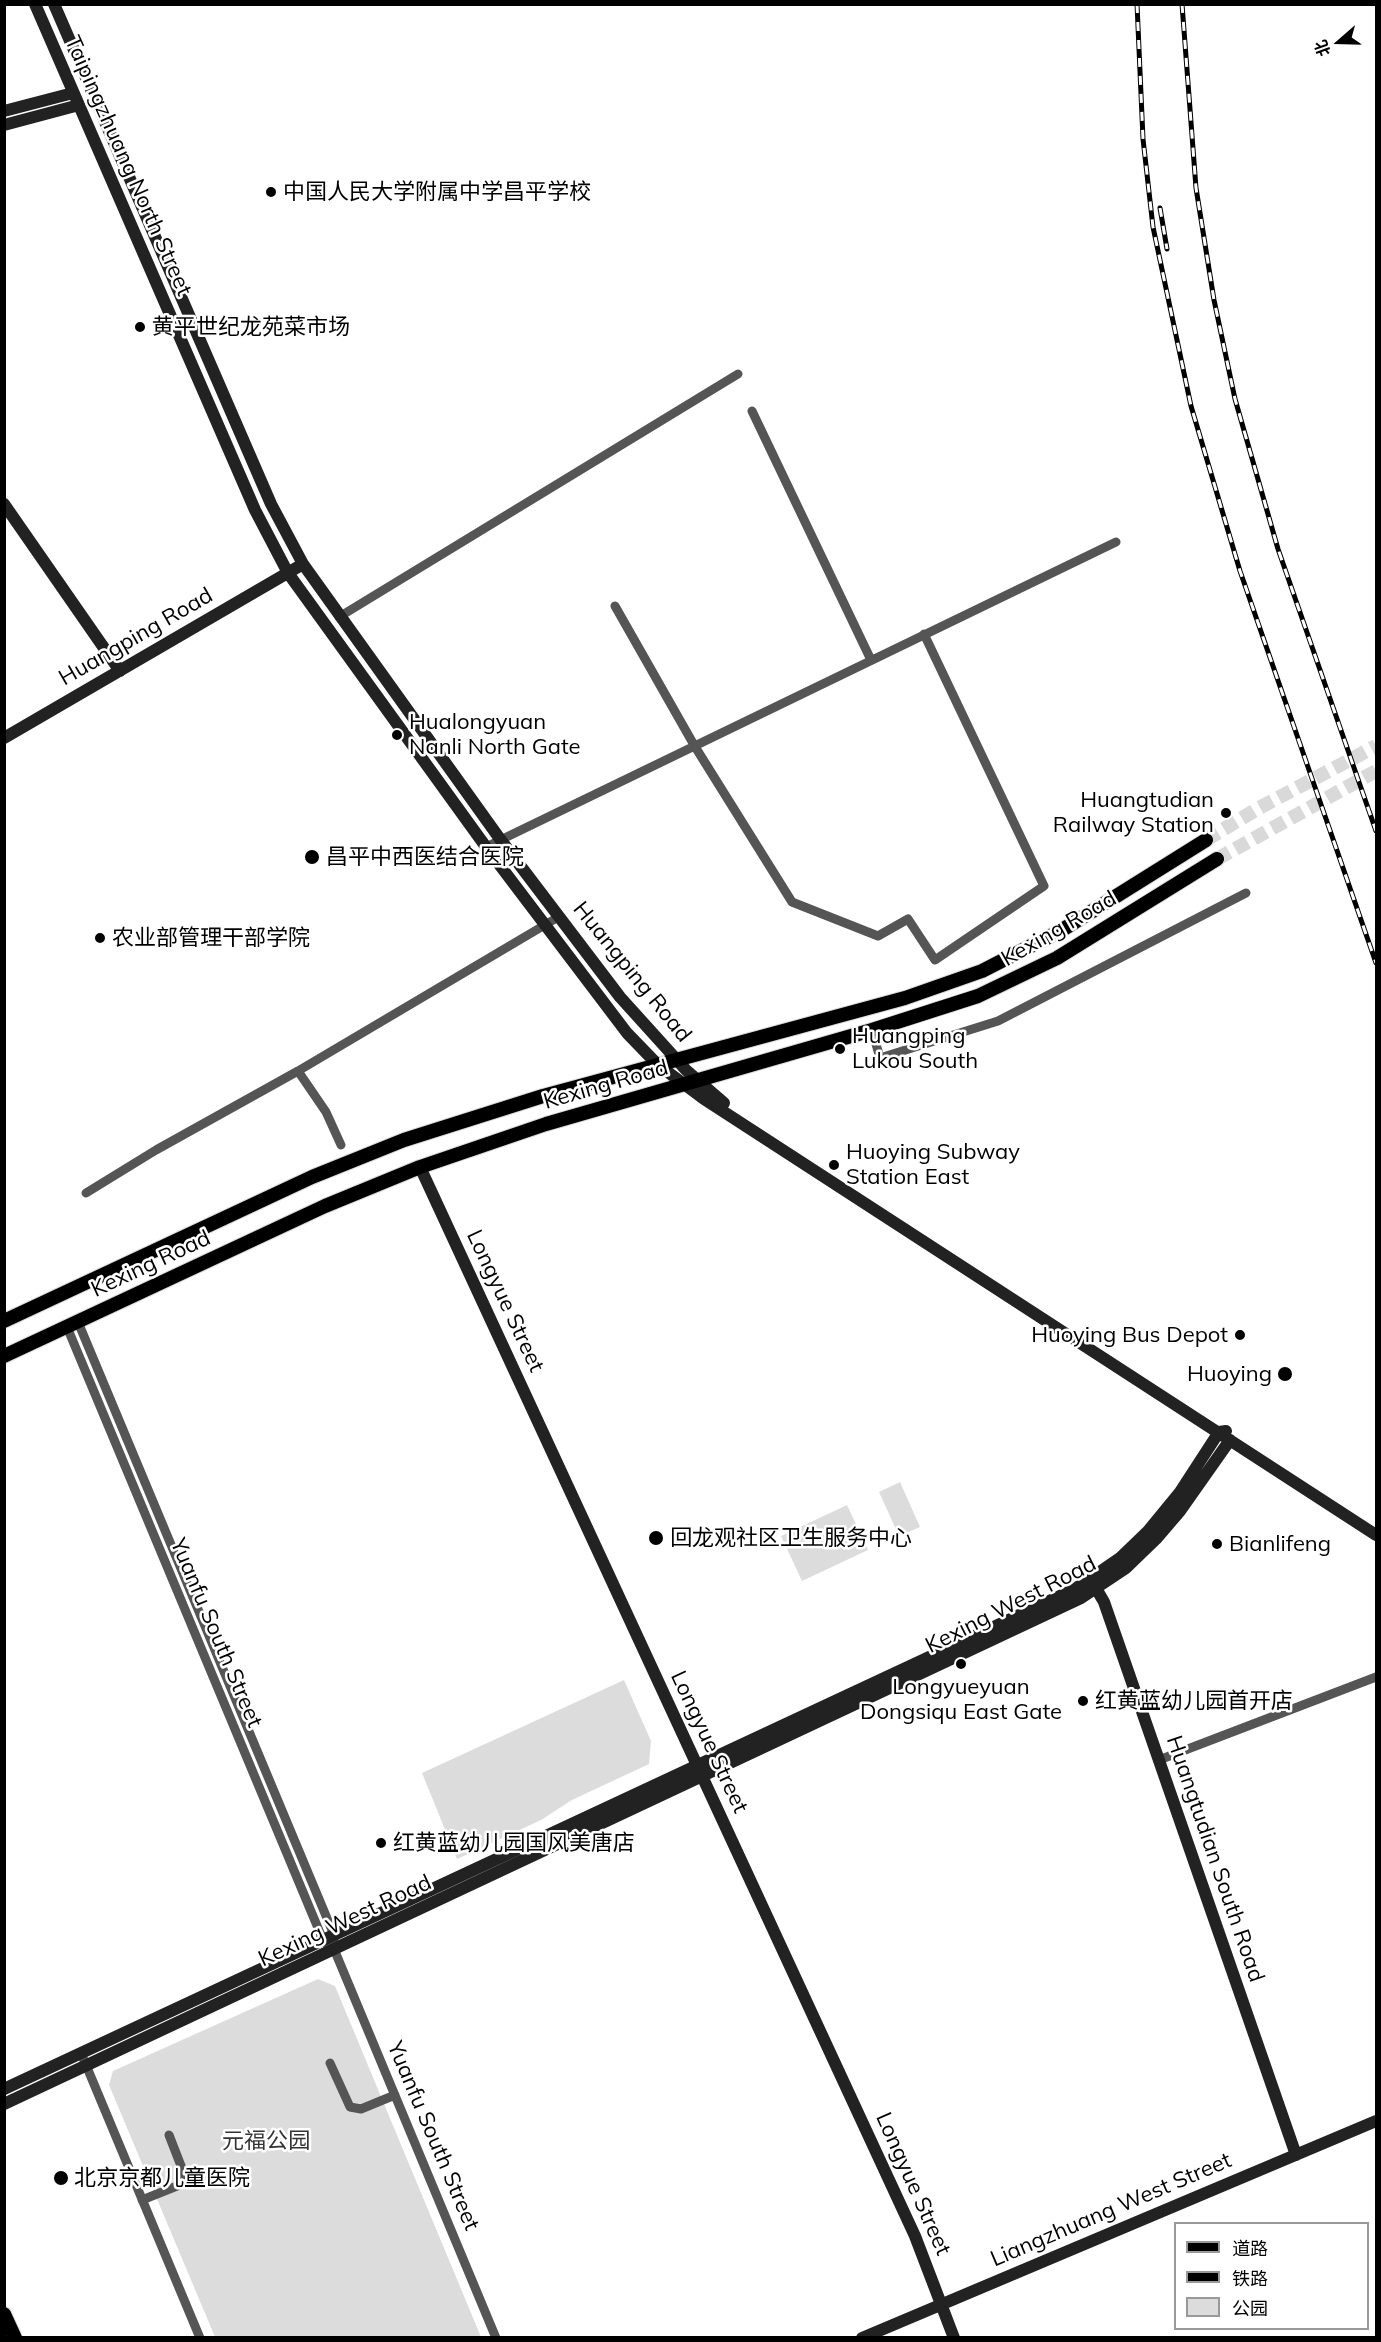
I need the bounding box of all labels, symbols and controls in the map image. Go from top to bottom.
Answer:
north arrow [1309,12,1369,72]
street label: Taipingzhuang North Street [59,32,197,300]
text: 北 [1310,37,1334,59]
place label: 中国人民大学附属中学昌平学校 [283,179,591,205]
marker: 中国人民大学附属中学昌平学校 [264,185,278,199]
place label: 黄平世纪龙苑菜市场 [152,314,350,340]
marker: 黄平世纪龙苑菜市场 [133,320,147,334]
street label: Huangping Road [54,582,218,692]
place label: Hualongyuan Nanli North Gate [409,709,580,760]
marker: Hualongyuan Nanli North Gate [390,728,404,742]
place label: Huangtudian Railway Station [1053,787,1214,838]
marker: Huangtudian Railway Station [1219,806,1233,820]
place label: 昌平中西医结合医院 [326,844,524,870]
marker: 昌平中西医结合医院 [303,848,321,866]
street label: Kexing Road [997,885,1121,973]
street label: Huangping Road [567,896,697,1048]
place label: 农业部管理干部学院 [112,925,310,951]
marker: 农业部管理干部学院 [93,931,107,945]
place label: Huangping Lukou South [852,1023,978,1074]
marker: Huangping Lukou South [833,1042,847,1056]
street label: Kexing Road [541,1055,671,1115]
place label: Huoying Subway Station East [846,1139,1020,1190]
marker: Huoying Subway Station East [827,1158,841,1172]
street label: Kexing Road [87,1225,215,1303]
street label: Longyue Street [461,1226,549,1376]
place label: Huoying Bus Depot [1031,1322,1228,1348]
marker: Huoying Bus Depot [1233,1328,1247,1342]
place label: Huoying [1187,1361,1272,1387]
marker: Huoying [1276,1365,1294,1383]
place label: 回龙观社区卫生服务中心 [670,1525,912,1551]
marker: 回龙观社区卫生服务中心 [647,1529,665,1547]
place label: Bianlifeng [1229,1531,1331,1557]
street label: Yuanfu South Street [164,1535,268,1731]
marker: Bianlifeng [1210,1537,1224,1551]
street label: Kexing West Road [921,1551,1101,1659]
marker: Longyueyuan Dongsiqu East Gate [954,1657,968,1671]
street label: Longyue Street [665,1667,753,1817]
place label: Longyueyuan Dongsiqu East Gate [860,1674,1062,1726]
place label: 红黄蓝幼儿园首开店 [1095,1688,1293,1714]
marker: 红黄蓝幼儿园首开店 [1076,1694,1090,1708]
street label: Huangtudian South Road [1160,1732,1270,1986]
place label: 红黄蓝幼儿园国风美唐店 [393,1830,635,1856]
marker: 红黄蓝幼儿园国风美唐店 [374,1836,388,1850]
street label: Kexing West Road [254,1869,436,1973]
street label: Yuanfu South Street [381,2038,485,2234]
street label: Longyue Street [870,2109,956,2259]
park label: 元福公园 [222,2128,310,2154]
street label: Liangzhuang West Street [987,2147,1235,2273]
place label: 北京京都儿童医院 [74,2165,250,2191]
marker: 北京京都儿童医院 [52,2169,70,2187]
legend [1174,2222,1369,2330]
text: 道路 [1232,2237,1268,2260]
text: 铁路 [1232,2267,1268,2290]
text: 公园 [1232,2297,1268,2320]

